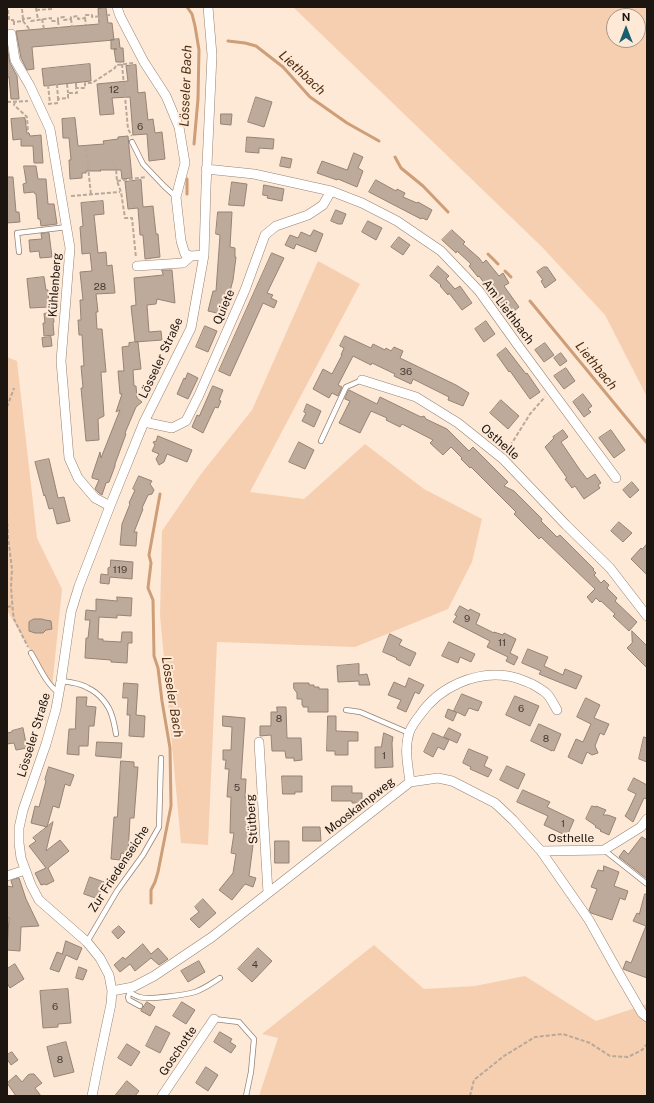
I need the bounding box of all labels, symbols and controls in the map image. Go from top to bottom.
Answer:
north arrow [606,8,646,48]
text: N [622,11,630,23]
water label: Lösseler Bach [177,45,195,127]
water label: Liethbach [276,48,328,98]
house number: 12 [109,84,119,96]
house number: 6 [137,121,143,133]
street label: Kühlenberg [46,252,64,318]
street label: Am Liethbach [479,277,537,347]
house number: 28 [94,281,106,293]
street label: Quiete [210,287,238,327]
street label: Lösseler Straße [136,315,186,401]
water label: Liethbach [572,339,620,393]
house number: 36 [400,366,412,378]
street label: Osthelle [478,421,522,463]
house number: 119 [113,564,127,576]
house number: 9 [464,613,470,625]
house number: 11 [498,637,506,649]
water label: Lösseler Bach [158,655,186,739]
street label: Lösseler Straße [14,691,54,779]
house number: 6 [518,703,524,715]
house number: 8 [276,713,282,725]
house number: 8 [543,733,549,745]
house number: 1 [382,750,386,762]
street label: Mooskampweg [322,774,398,838]
house number: 5 [234,782,240,794]
street label: Stütberg [243,794,261,844]
house number: 1 [561,818,565,830]
street label: Zur Friedenseiche [86,823,152,915]
street label: Osthelle [548,831,594,845]
house number: 4 [252,959,258,971]
house number: 6 [52,1001,58,1013]
street label: Goschotte [156,1023,200,1079]
house number: 8 [57,1054,63,1066]

